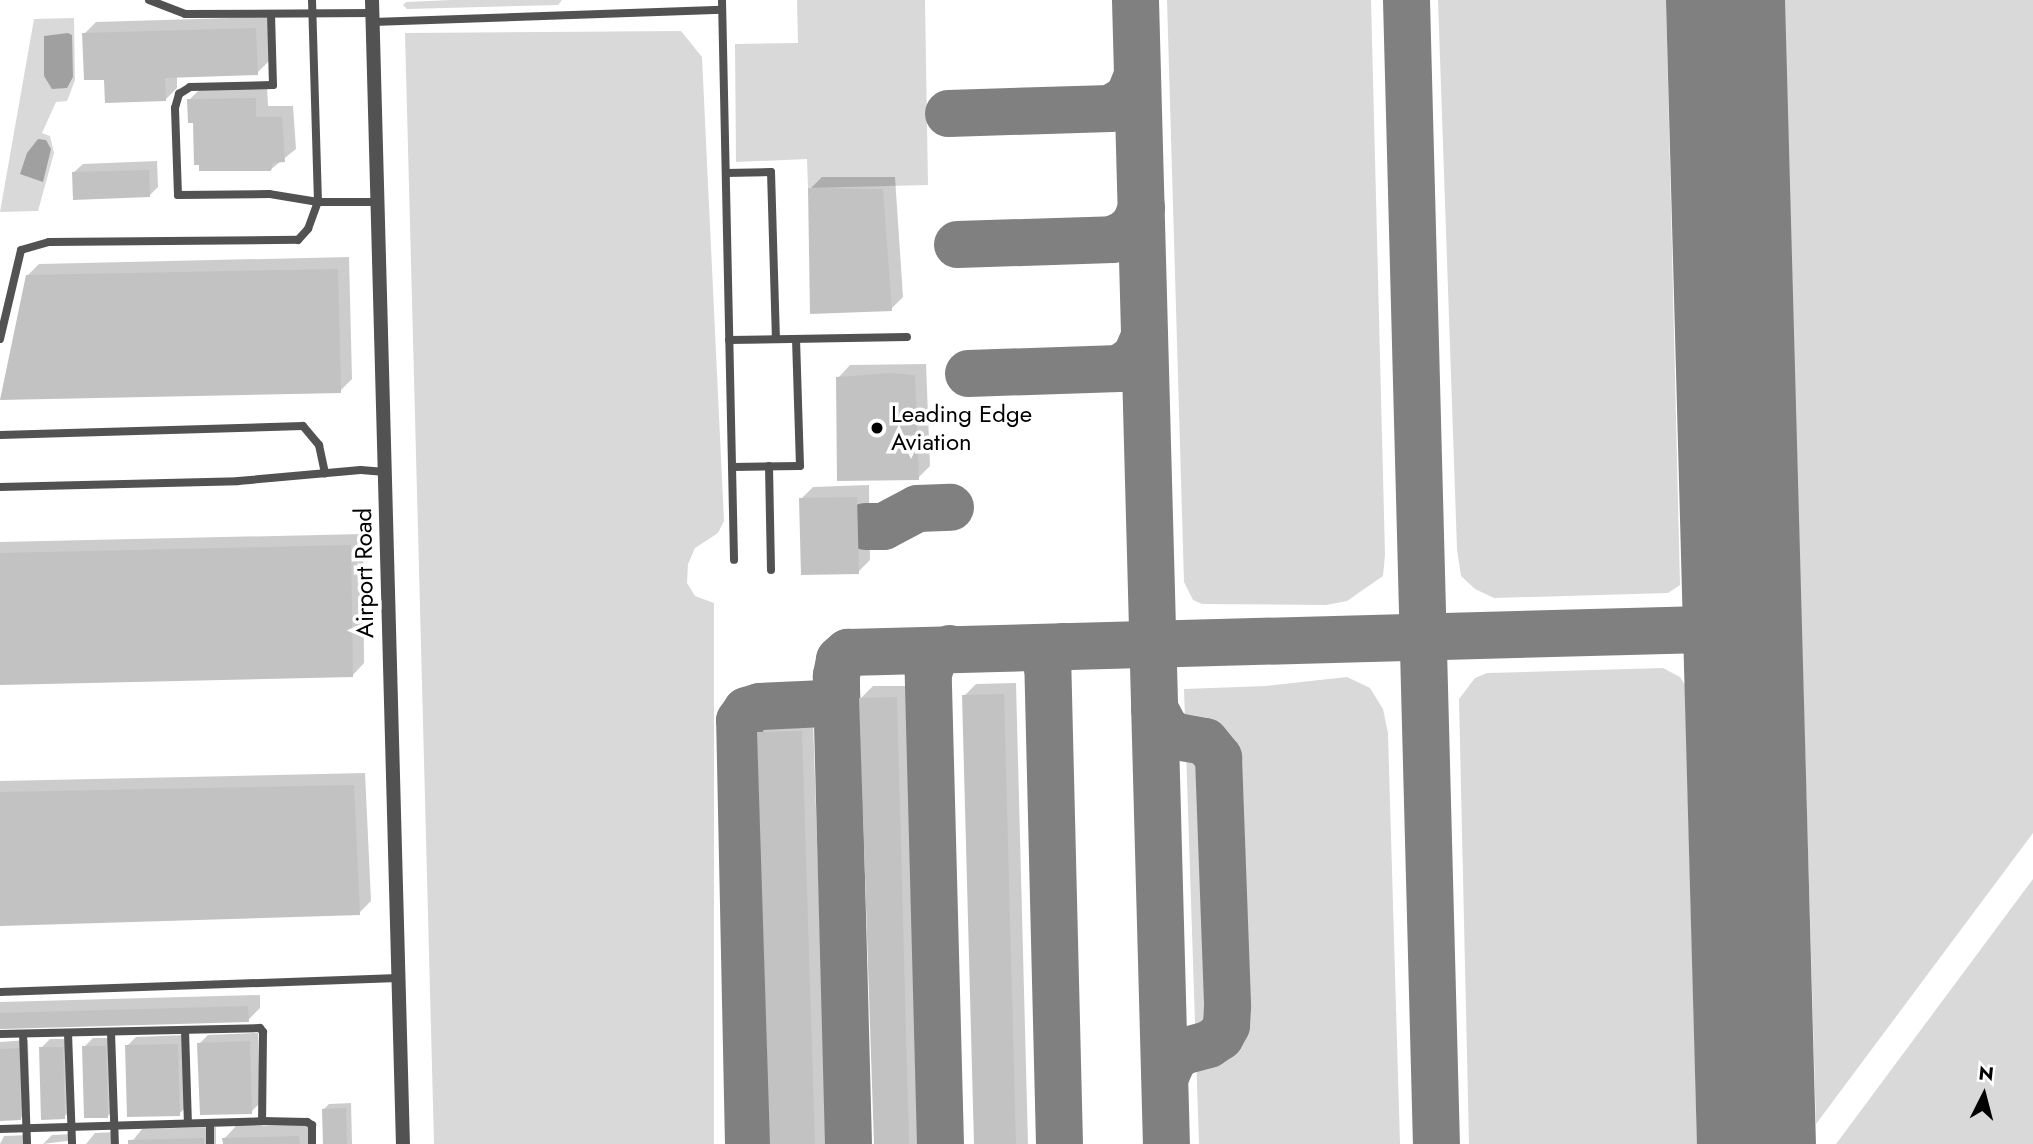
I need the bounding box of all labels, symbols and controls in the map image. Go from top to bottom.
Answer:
place label: Leading Edge Aviation [891,400,1032,456]
marker: Leading Edge Aviation [869,420,885,436]
street label: Airport Road [348,508,380,638]
text: N [1977,1059,1995,1088]
north arrow [1949,1060,2019,1130]

